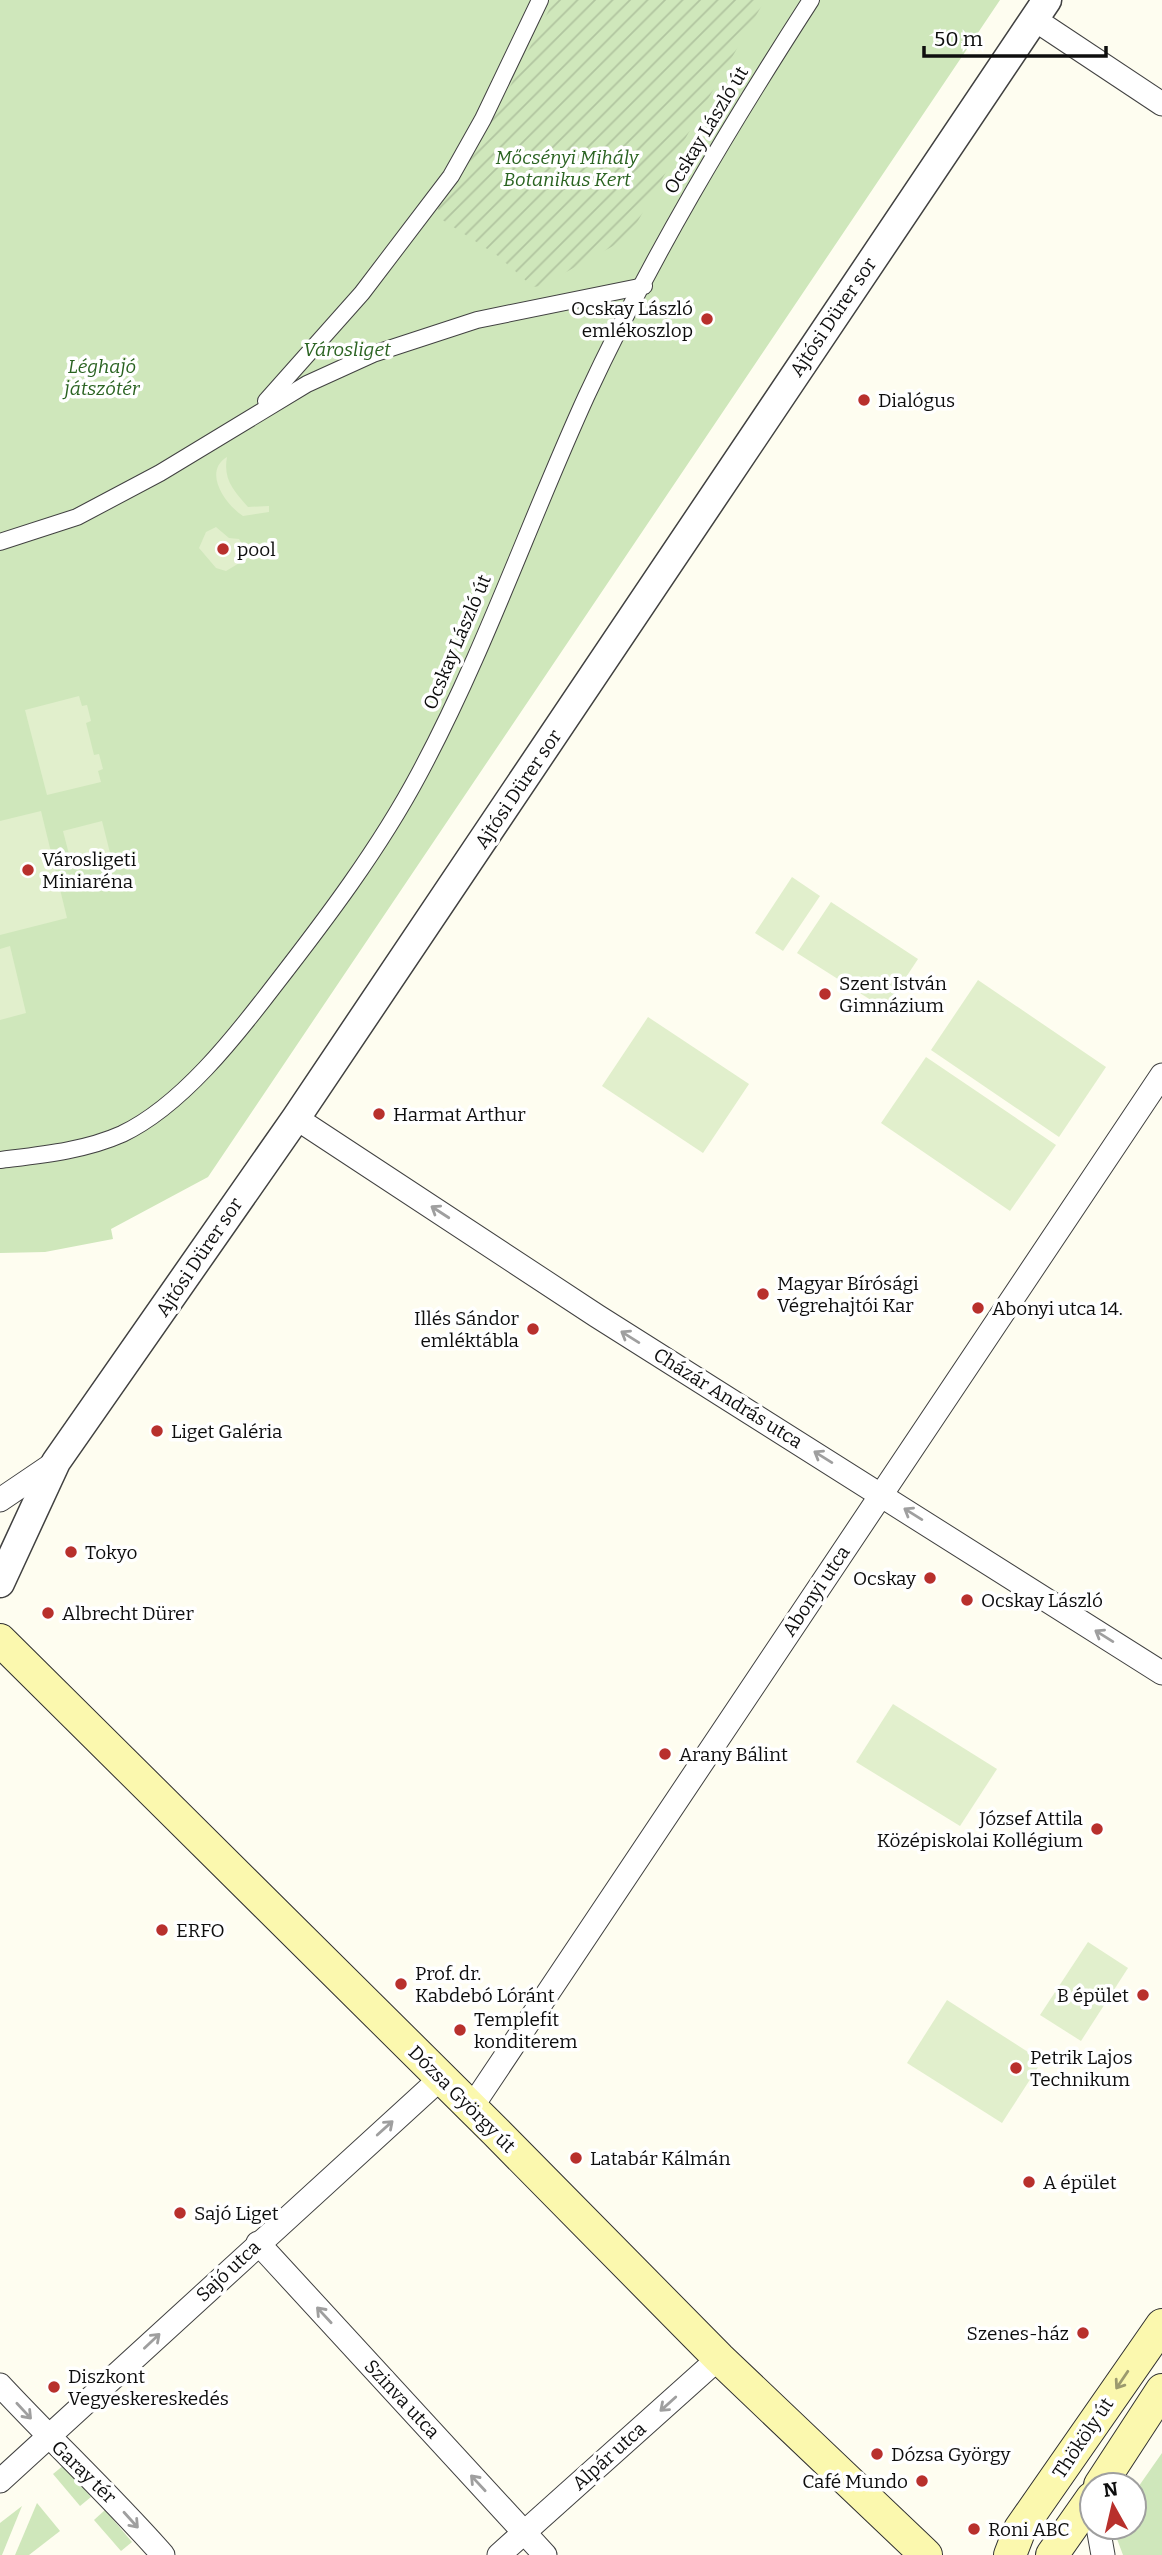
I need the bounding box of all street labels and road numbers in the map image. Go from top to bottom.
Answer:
street label: Ocskay László út [659,62,753,198]
street label: Ajtósi Dürer sor [785,253,882,381]
street label: Ocskay László út [418,571,496,713]
street label: Ajtósi Dürer sor [470,725,567,853]
street label: Ajtósi Dürer sor [151,1193,248,1321]
street label: Cházár András utca [649,1343,807,1453]
street label: Abonyi utca [777,1541,855,1641]
street label: Dózsa György út [404,2041,520,2157]
street label: Sajó utca [191,2235,265,2306]
street label: Szinva utca [360,2355,445,2444]
street label: Thököly út [1048,2393,1118,2483]
street label: Alpár utca [568,2417,651,2495]
street label: Garay tér [47,2436,122,2509]

